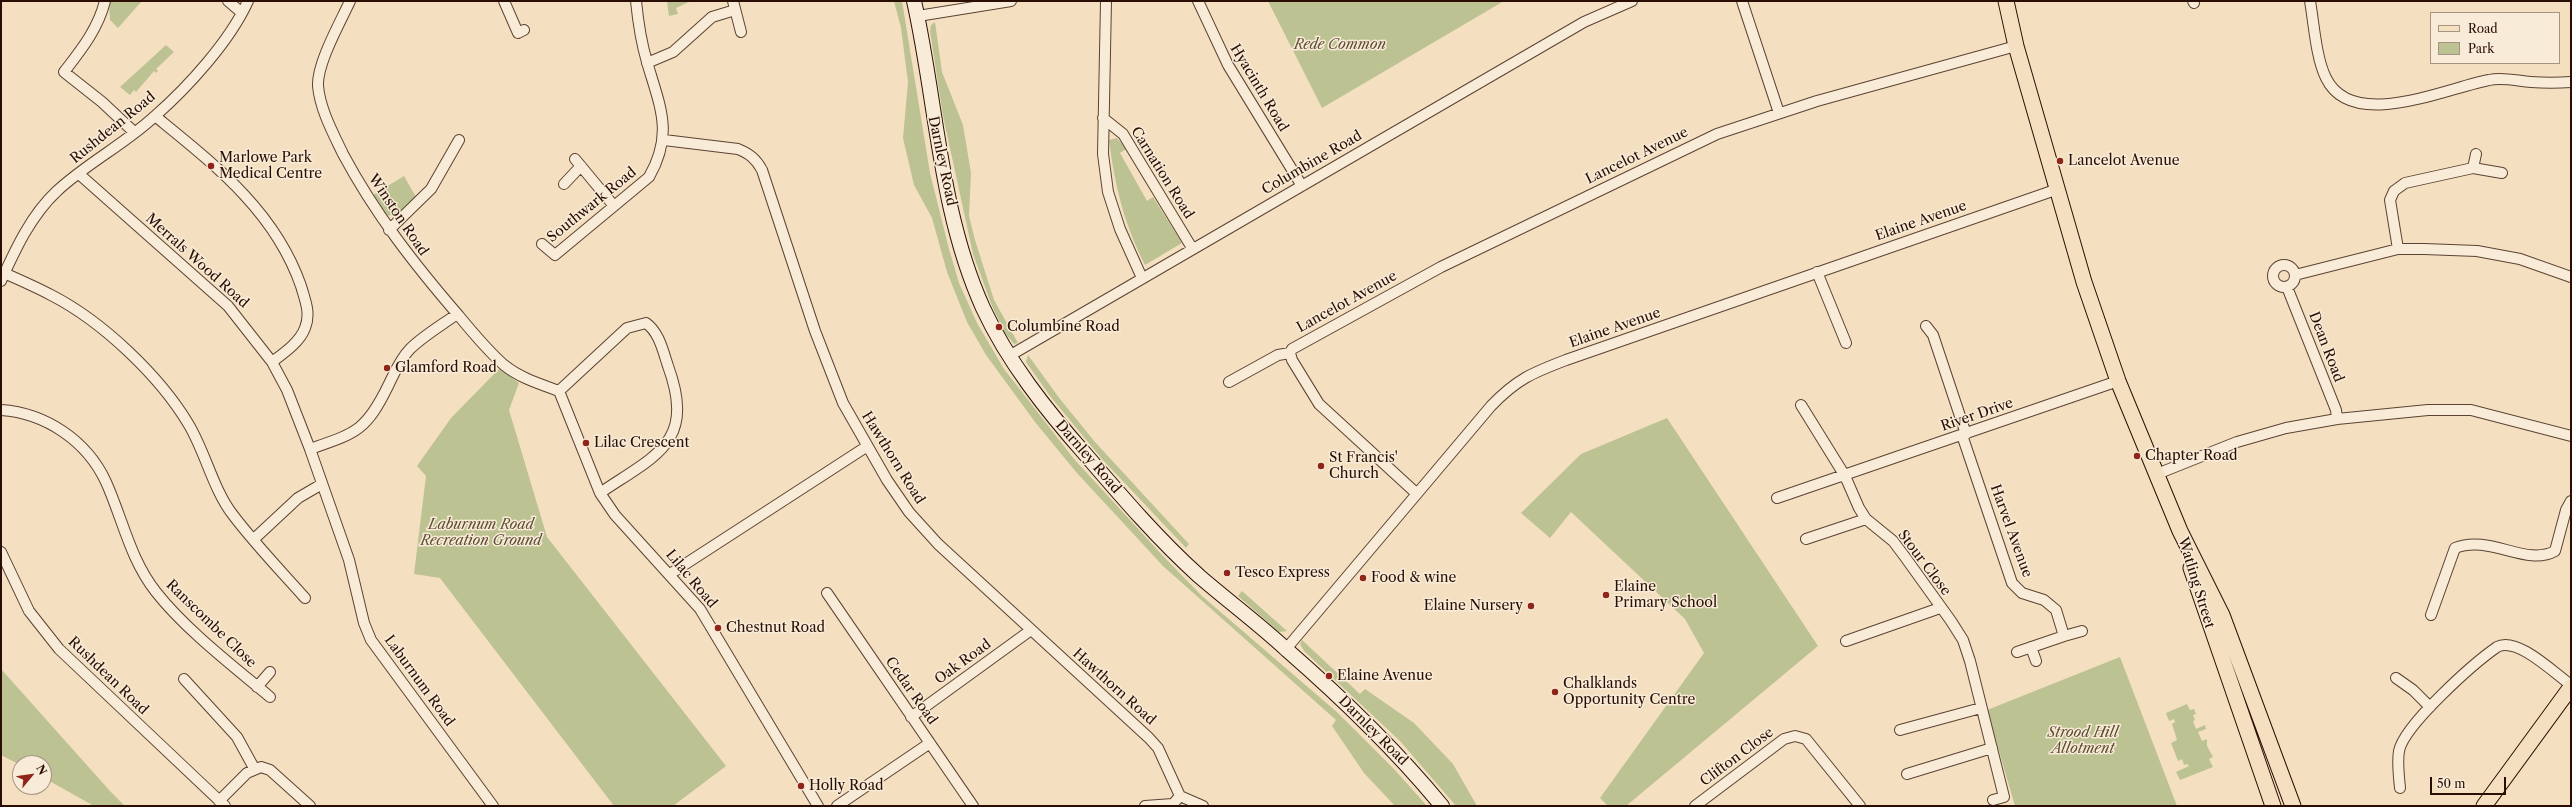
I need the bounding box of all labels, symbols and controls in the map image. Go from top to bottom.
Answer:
legend [2430,12,2560,64]
text: Road [2468,21,2498,36]
park label: Rede Common [1294,37,1386,53]
street label: Hyacinth Road [1226,41,1292,135]
text: Park [2468,41,2494,56]
street label: Rushdean Road [67,89,159,167]
street label: Darnley Road [924,115,960,207]
street label: Carnation Road [1127,124,1197,222]
street label: Lancelot Avenue [1583,124,1691,188]
street label: Columbine Road [1259,128,1365,198]
place label: Marlowe Park Medical Centre [219,150,322,182]
place label: Lancelot Avenue [2068,153,2180,169]
marker: Lancelot Avenue [2055,156,2065,166]
marker: Marlowe Park Medical Centre [206,161,216,171]
street label: Southwark Road [544,164,640,246]
street label: Winston Road [364,171,432,259]
street label: Elaine Avenue [1873,198,1969,244]
street label: Merrals Wood Road [142,210,252,312]
street label: Lancelot Avenue [1294,268,1400,336]
street label: Elaine Avenue [1567,305,1663,351]
street label: Dean Road [2305,310,2347,384]
place label: Columbine Road [1007,319,1120,335]
marker: Columbine Road [994,322,1004,332]
place label: Glamford Road [395,360,497,376]
marker: Glamford Road [382,363,392,373]
street label: River Drive [1939,395,2015,435]
street label: Hawthorn Road [858,409,928,507]
street label: Darnley Road [1052,417,1124,497]
place label: Lilac Crescent [594,435,689,451]
marker: Lilac Crescent [581,438,591,448]
place label: Chapter Road [2145,448,2238,464]
place label: St Francis' Church [1329,450,1398,482]
marker: Chapter Road [2132,451,2142,461]
marker: St Francis' Church [1316,461,1326,471]
street label: Harvel Avenue [1986,482,2036,580]
park label: Laburnum Road Recreation Ground [421,517,541,550]
street label: Stour Close [1894,527,1954,599]
street label: Watling Street [2174,535,2218,631]
street label: Lilac Road [662,547,720,611]
place label: Tesco Express [1235,565,1330,581]
marker: Tesco Express [1222,568,1232,578]
place label: Food & wine [1371,570,1456,586]
marker: Food & wine [1358,573,1368,583]
street label: Ranscombe Close [162,577,260,671]
place label: Elaine Primary School [1614,579,1717,612]
marker: Elaine Primary School [1601,590,1611,600]
place label: Elaine Nursery [1424,598,1523,614]
marker: Elaine Nursery [1526,601,1536,611]
place label: Chestnut Road [726,620,825,636]
marker: Chestnut Road [713,623,723,633]
street label: Laburnum Road [380,632,458,730]
street label: Rushdean Road [65,634,151,718]
street label: Oak Road [932,636,994,688]
street label: Hawthorn Road [1069,645,1159,729]
street label: Cedar Road [882,654,940,728]
place label: Elaine Avenue [1337,668,1433,684]
marker: Elaine Avenue [1324,671,1334,681]
place label: Chalklands Opportunity Centre [1563,676,1695,708]
marker: Chalklands Opportunity Centre [1550,687,1560,697]
street label: Darnley Road [1335,693,1411,769]
street label: Clifton Close [1697,724,1777,790]
park label: Strood Hill Allotment [2048,725,2118,758]
north arrow [12,755,52,795]
text: N [33,762,50,777]
scale bar [2432,769,2508,795]
text: 50 m [2437,776,2466,791]
place label: Holly Road [809,778,884,794]
marker: Holly Road [796,781,806,791]

